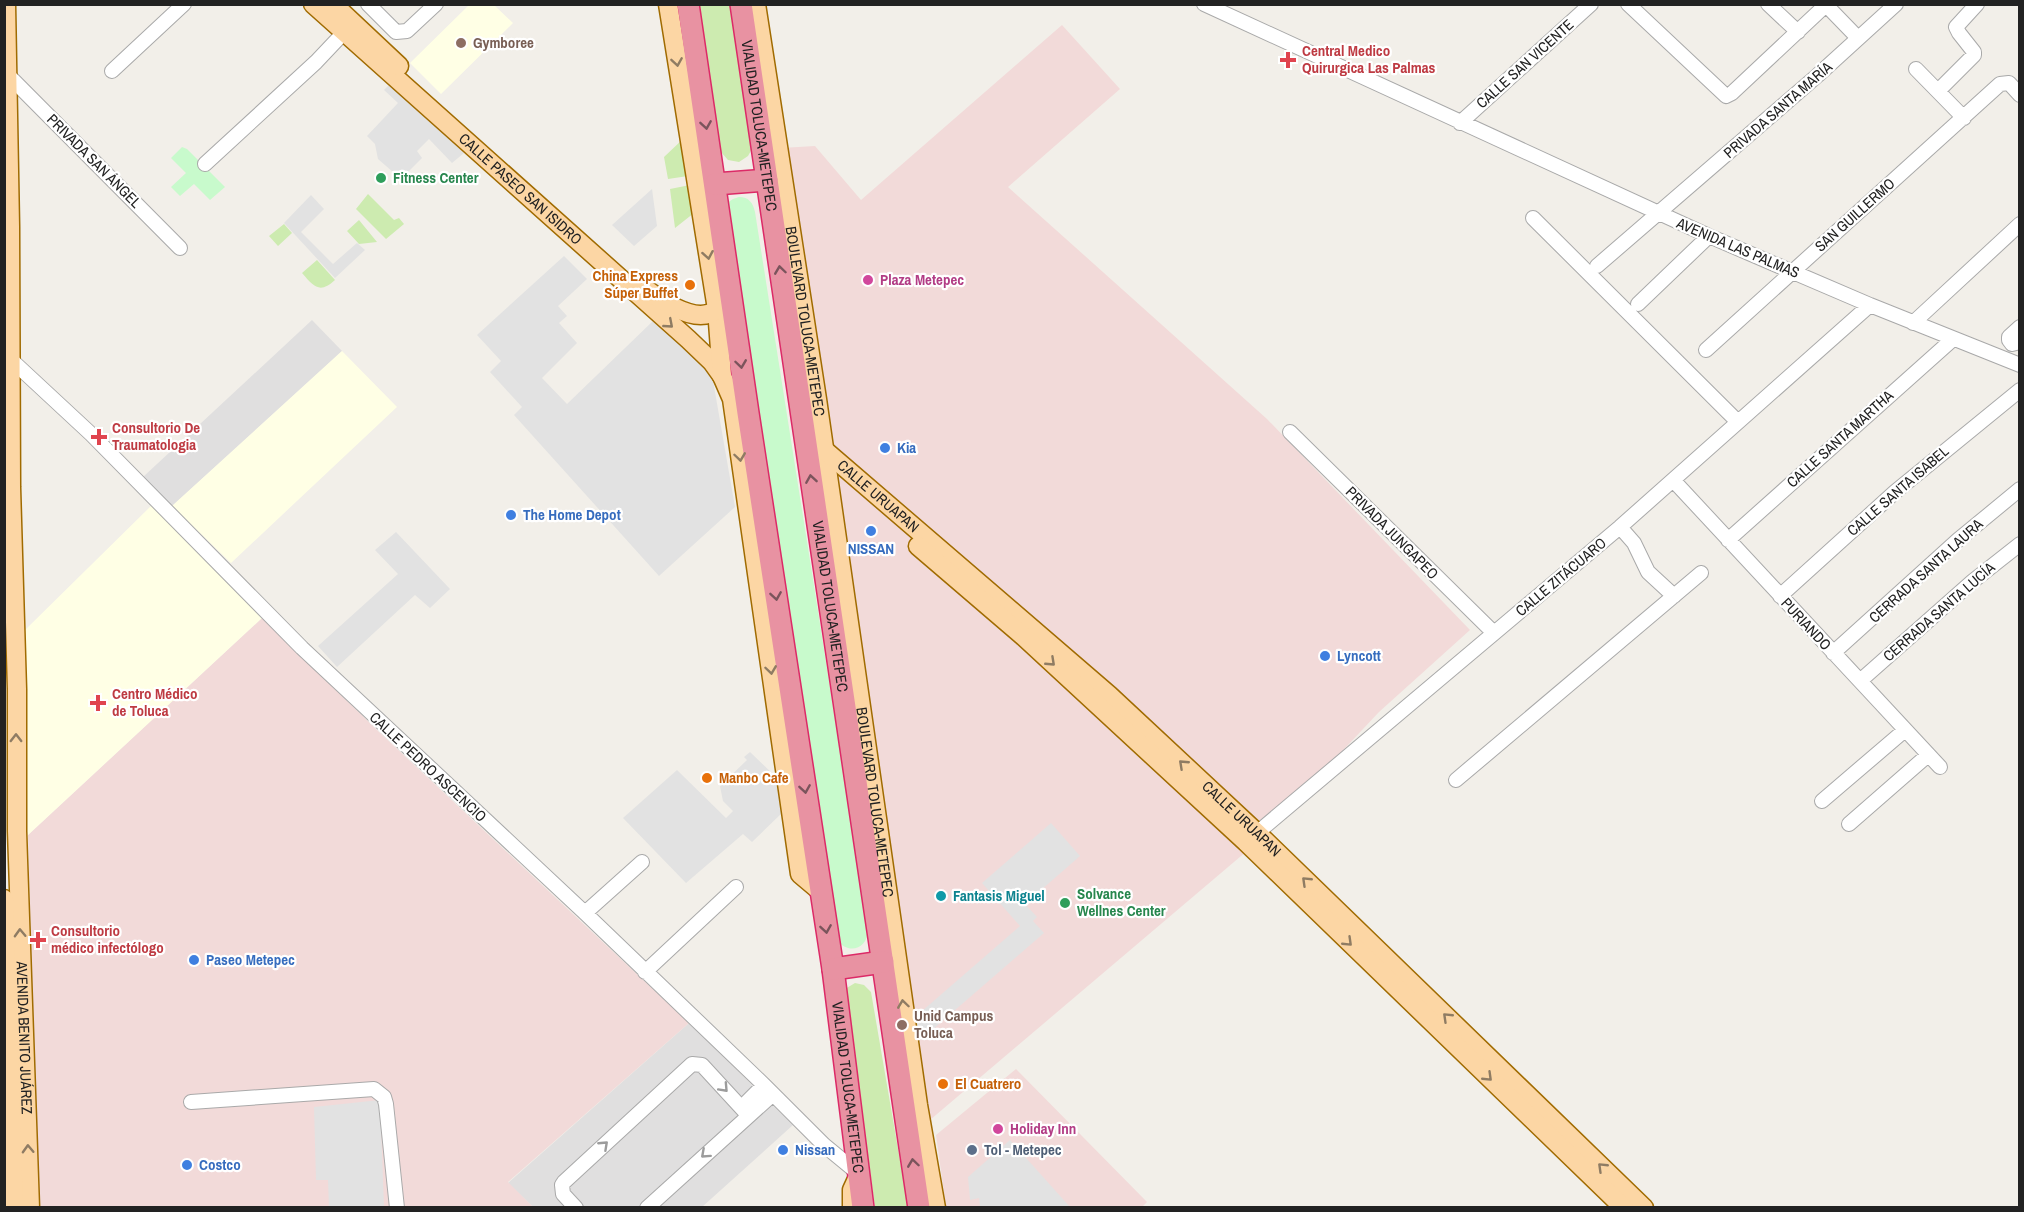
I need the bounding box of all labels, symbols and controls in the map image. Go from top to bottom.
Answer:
street label: CALLE SAN VICENTE [1471,14,1578,113]
place label: Gymboree [473,32,534,53]
marker: Gymboree [454,36,468,50]
street label: VIALIDAD TOLUCA-METEPEC [736,39,783,213]
place label: Central Medico Quirurgica Las Palmas [1302,40,1435,78]
marker: Central Medico Quirurgica Las Palmas [1279,51,1297,69]
street label: PRIVADA SANTA MARÍA [1719,56,1837,163]
one-way arrow [670,58,682,67]
street label: PRIVADA SAN ÁNGEL [43,109,146,213]
one-way arrow [700,120,712,129]
street label: CALLE PASEO SAN ISIDRO [455,128,587,249]
place label: Fitness Center [393,167,479,188]
marker: Fitness Center [374,171,388,185]
street label: SAN GUILLERMO [1810,173,1899,256]
street label: AVENIDA LAS PALMAS [1673,212,1803,283]
street label: BOULEVARD TOLUCA-METEPEC [780,225,830,417]
one-way arrow [701,249,714,259]
place label: China Express Súper Buffet [593,265,678,303]
one-way arrow [775,266,787,275]
place label: Plaza Metepec [880,269,964,290]
marker: Plaza Metepec [861,273,875,287]
marker: China Express Súper Buffet [683,278,697,292]
one-way arrow [662,317,673,328]
one-way arrow [734,359,747,368]
street label: CALLE SANTA MARTHA [1782,384,1898,492]
place label: Consultorio De Traumatologia [112,417,200,455]
marker: Consultorio De Traumatologia [90,428,108,446]
place label: Kia [897,437,916,458]
street label: CALLE SANTA ISABEL [1842,440,1953,541]
marker: Kia [878,441,892,455]
one-way arrow [733,452,745,461]
street label: CALLE URUAPAN [833,455,924,537]
one-way arrow [806,475,818,484]
street label: PRIVADA JUNGAPEO [1341,482,1443,584]
place label: The Home Depot [523,504,621,525]
marker: The Home Depot [504,508,518,522]
street label: CERRADA SANTA LAURA [1864,513,1988,628]
street label: VIALIDAD TOLUCA-METEPEC [808,519,854,693]
marker: NISSAN [864,524,878,538]
street label: CALLE ZITÁCUARO [1511,532,1611,621]
place label: NISSAN [848,538,894,559]
street label: CERRADA SANTA LUCÍA [1878,557,2000,666]
one-way arrow [769,591,781,600]
street label: PURIANDO [1777,593,1836,655]
place label: Lyncott [1337,645,1381,666]
marker: Lyncott [1318,649,1332,663]
one-way arrow [1044,655,1054,666]
one-way arrow [764,666,776,675]
place label: Centro Médico de Toluca [112,683,197,721]
marker: Centro Médico de Toluca [89,694,107,712]
street label: BOULEVARD TOLUCA-METEPEC [851,706,899,899]
street label: CALLE PEDRO ASCENCIO [365,707,491,827]
one-way arrow [10,734,22,743]
one-way arrow [1180,761,1191,772]
place label: Manbo Cafe [719,767,789,788]
marker: Manbo Cafe [700,771,714,785]
street label: CALLE URUAPAN [1198,776,1286,861]
one-way arrow [798,784,810,793]
one-way arrow [1303,878,1314,889]
place label: Solvance Wellnes Center [1077,883,1166,921]
place label: Fantasis Miguel [953,885,1045,906]
marker: Fantasis Miguel [934,889,948,903]
marker: Solvance Wellnes Center [1058,896,1072,910]
place label: Consultorio médico infectólogo [51,920,164,958]
one-way arrow [820,925,832,934]
one-way arrow [13,929,26,938]
marker: Consultorio médico infectólogo [29,931,47,949]
one-way arrow [1341,934,1352,945]
place label: Paseo Metepec [206,949,295,970]
marker: Paseo Metepec [187,953,201,967]
street label: AVENIDA BENITO JUÁREZ [11,960,38,1115]
street label: VIALIDAD TOLUCA-METEPEC [827,1000,870,1174]
one-way arrow [898,1000,910,1009]
place label: Unid Campus Toluca [914,1005,993,1043]
one-way arrow [1443,1013,1453,1024]
marker: Unid Campus Toluca [895,1018,909,1032]
one-way arrow [1481,1070,1492,1081]
place label: El Cuatrero [955,1073,1021,1094]
marker: El Cuatrero [936,1077,950,1091]
one-way arrow [717,1082,728,1092]
place label: Holiday Inn [1010,1118,1076,1139]
marker: Holiday Inn [991,1122,1005,1136]
place label: Nissan [795,1139,835,1160]
place label: Tol - Metepec [984,1139,1062,1160]
one-way arrow [597,1141,608,1152]
marker: Nissan [776,1143,790,1157]
marker: Tol - Metepec [965,1143,979,1157]
one-way arrow [21,1145,34,1154]
one-way arrow [701,1147,712,1158]
place label: Costco [199,1154,241,1175]
marker: Costco [180,1158,194,1172]
one-way arrow [908,1159,920,1168]
one-way arrow [1598,1163,1609,1174]

